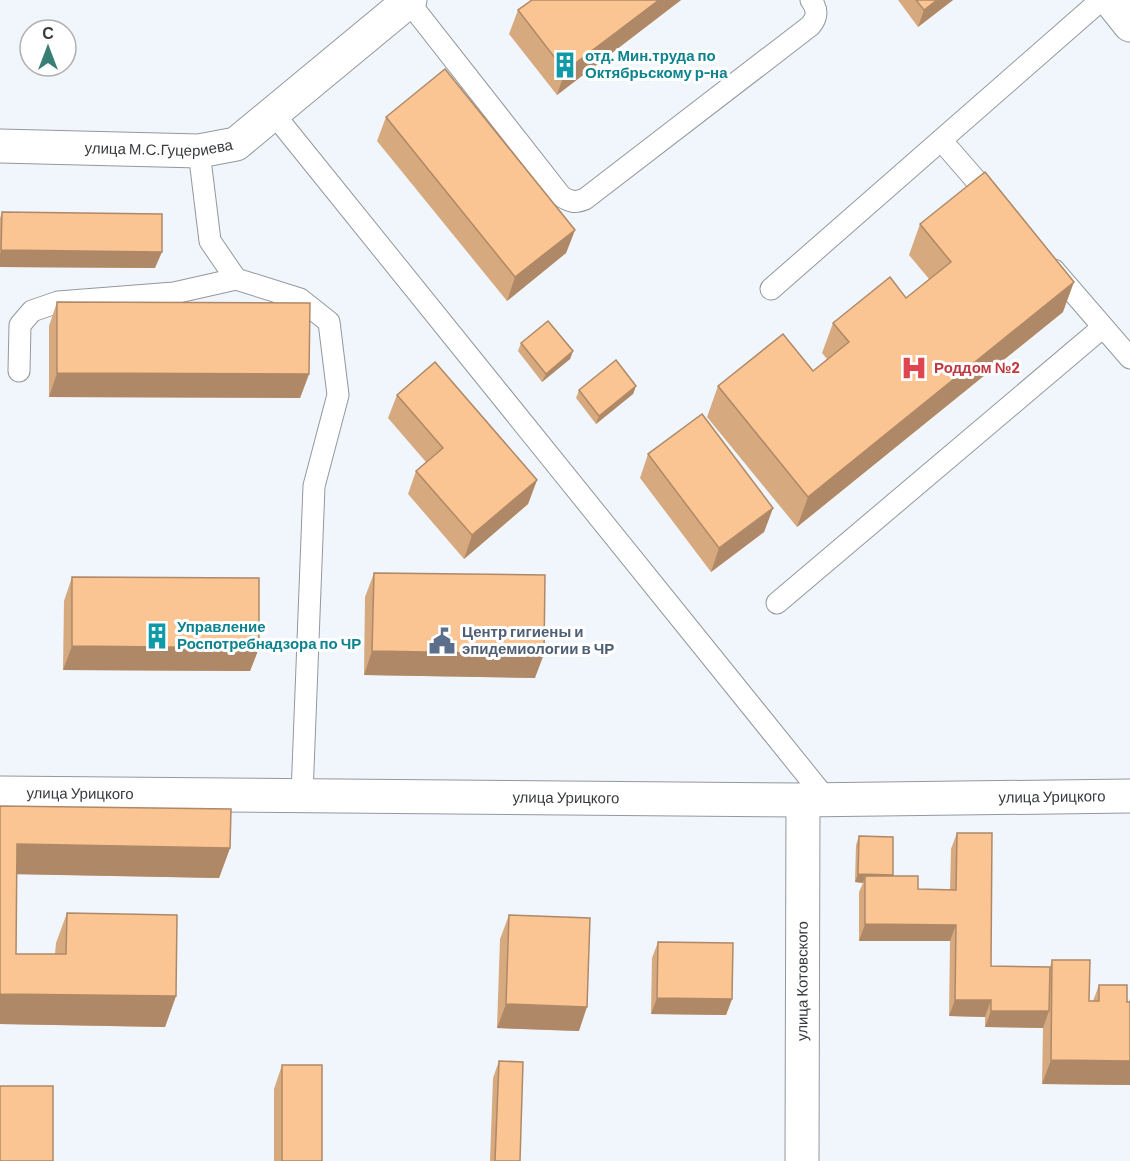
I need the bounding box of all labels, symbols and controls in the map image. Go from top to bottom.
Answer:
north arrow [18,18,78,78]
text: С [42,23,54,42]
place label: отд. Мин.труда по Октябрьскому р-на [585,46,728,81]
building icon: отд. Мин.труда по Октябрьскому р-на [550,50,580,80]
street label: улица М.С.Гуцериева [84,135,235,159]
hospital icon: Роддом №2 [899,353,929,383]
place label: Роддом №2 [934,358,1020,376]
place label: Управление Роспотребнадзора по ЧР [177,617,361,652]
building icon: Управление Роспотребнадзора по ЧР [142,621,172,651]
place label: Центр гигиены и эпидемиологии в ЧР [462,622,614,657]
public building icon: Центр гигиены и эпидемиологии в ЧР [427,626,457,656]
street label: улица Урицкого [26,783,134,802]
street label: улица Урицкого [998,786,1106,806]
street label: улица Урицкого [512,787,620,806]
street label: улица Котовского [792,921,811,1041]

